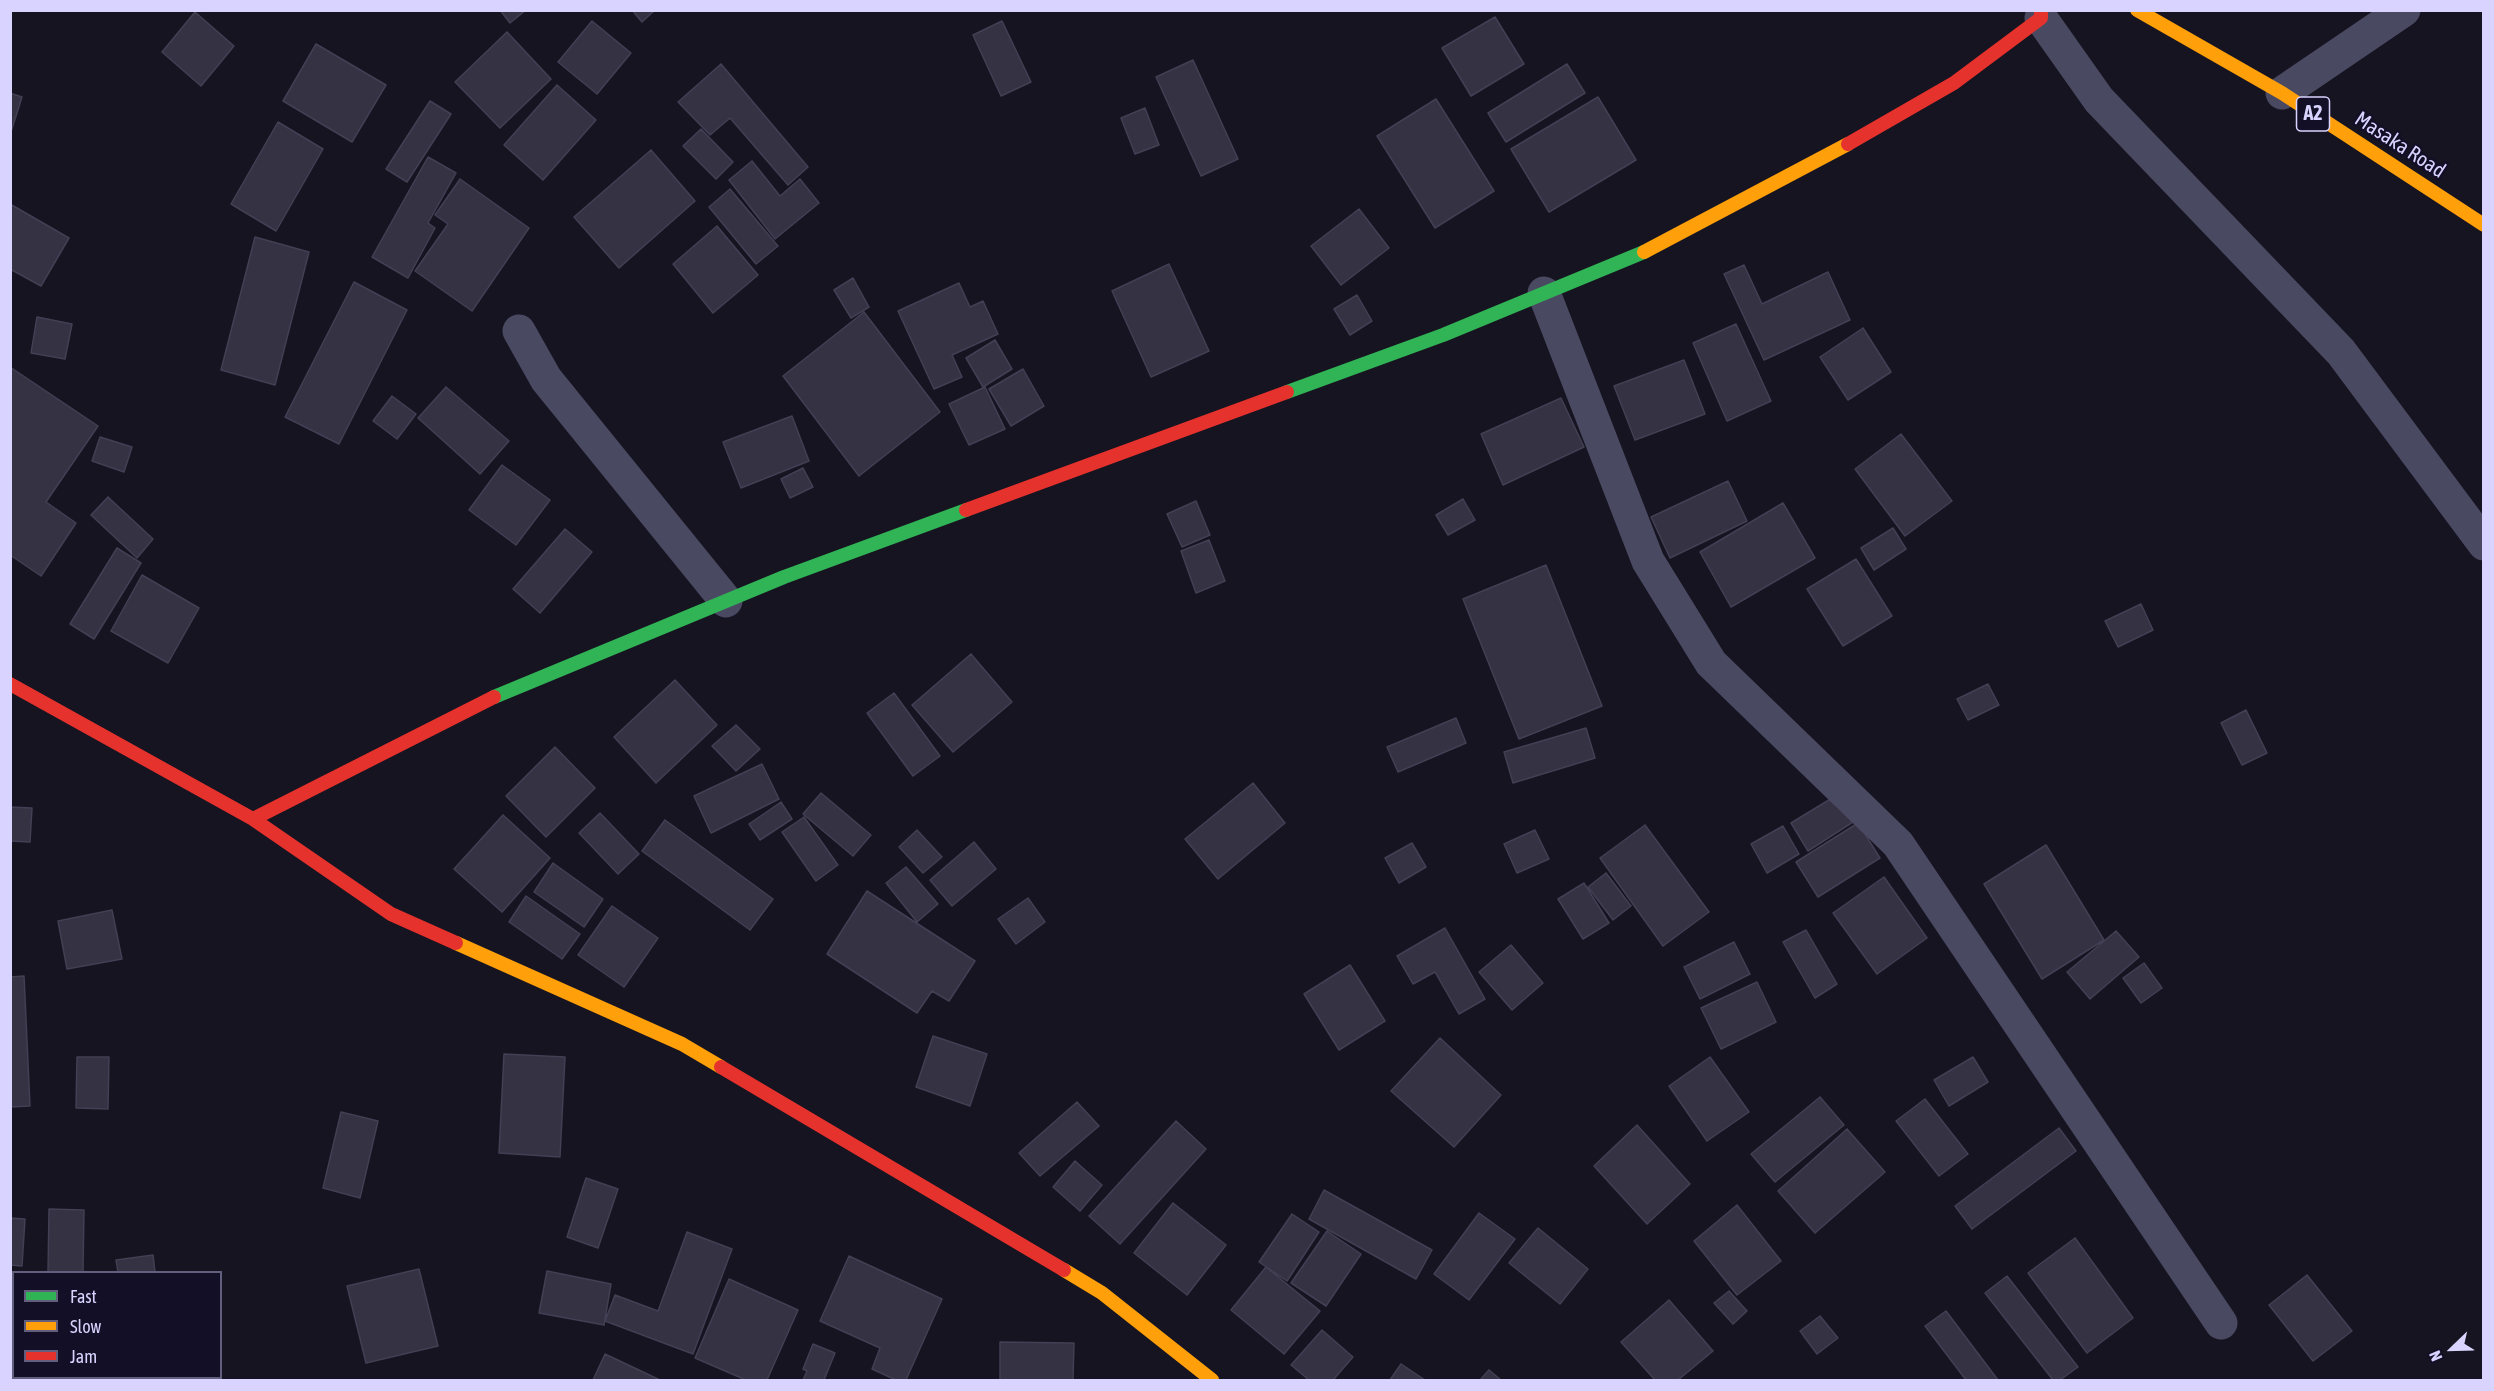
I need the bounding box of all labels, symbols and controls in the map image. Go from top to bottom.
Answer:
road number: A2 [2296,97,2330,131]
street label: Masaka Road [2350,106,2450,184]
legend [12,1271,222,1379]
text: Fast [70,1286,97,1307]
text: Slow [70,1316,101,1337]
north arrow [2422,1319,2482,1379]
text: Jam [70,1346,97,1367]
text: N [2425,1348,2446,1364]

